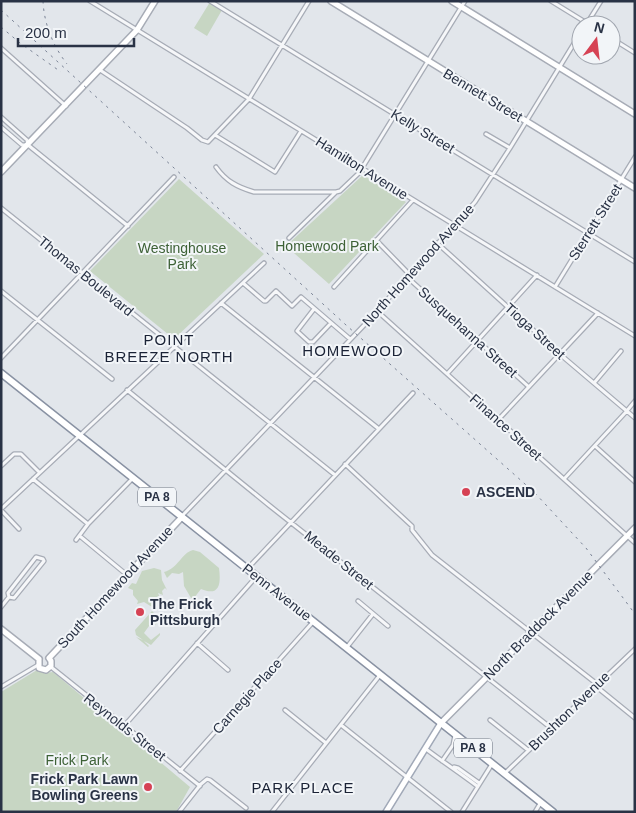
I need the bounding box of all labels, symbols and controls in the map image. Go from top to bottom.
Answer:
scale bar [18,15,134,47]
north arrow [571,15,621,65]
text: N [592,18,606,36]
text: 200 m [25,24,67,41]
street label: Bennett Street [441,65,526,125]
street label: Kelly Street [388,106,458,156]
street label: Hamilton Avenue [313,133,411,203]
street label: Sterrett Street [565,181,625,263]
street label: North Homewood Avenue [359,200,477,330]
street label: Thomas Boulevard [35,233,137,319]
park label: Homewood Park [275,238,380,254]
park label: Westinghouse Park [138,240,226,272]
street label: Susquehanna Street [415,283,521,381]
street label: Tioga Street [502,300,569,362]
district label: POINT BREEZE NORTH [104,331,234,365]
district label: HOMEWOOD [302,342,404,359]
street label: Finance Street [467,391,545,463]
place label: ASCEND [476,484,535,500]
marker: ASCEND [460,486,472,498]
road number: PA 8 [138,488,176,507]
street label: South Homewood Avenue [54,522,176,652]
street label: Meade Street [301,527,377,593]
street label: Penn Avenue [239,560,315,624]
street label: North Braddock Avenue [480,567,596,683]
place label: The Frick Pittsburgh [150,596,220,628]
marker: The Frick Pittsburgh [134,606,146,618]
street label: Carnegie Place [209,655,285,737]
street label: Brushton Avenue [525,668,613,754]
street label: Reynolds Street [81,690,169,764]
road number: PA 8 [454,738,492,758]
park label: Frick Park [46,752,110,768]
place label: Frick Park Lawn Bowling Greens [31,771,138,803]
district label: PARK PLACE [251,779,355,796]
marker: Frick Park Lawn Bowling Greens [142,781,154,793]

